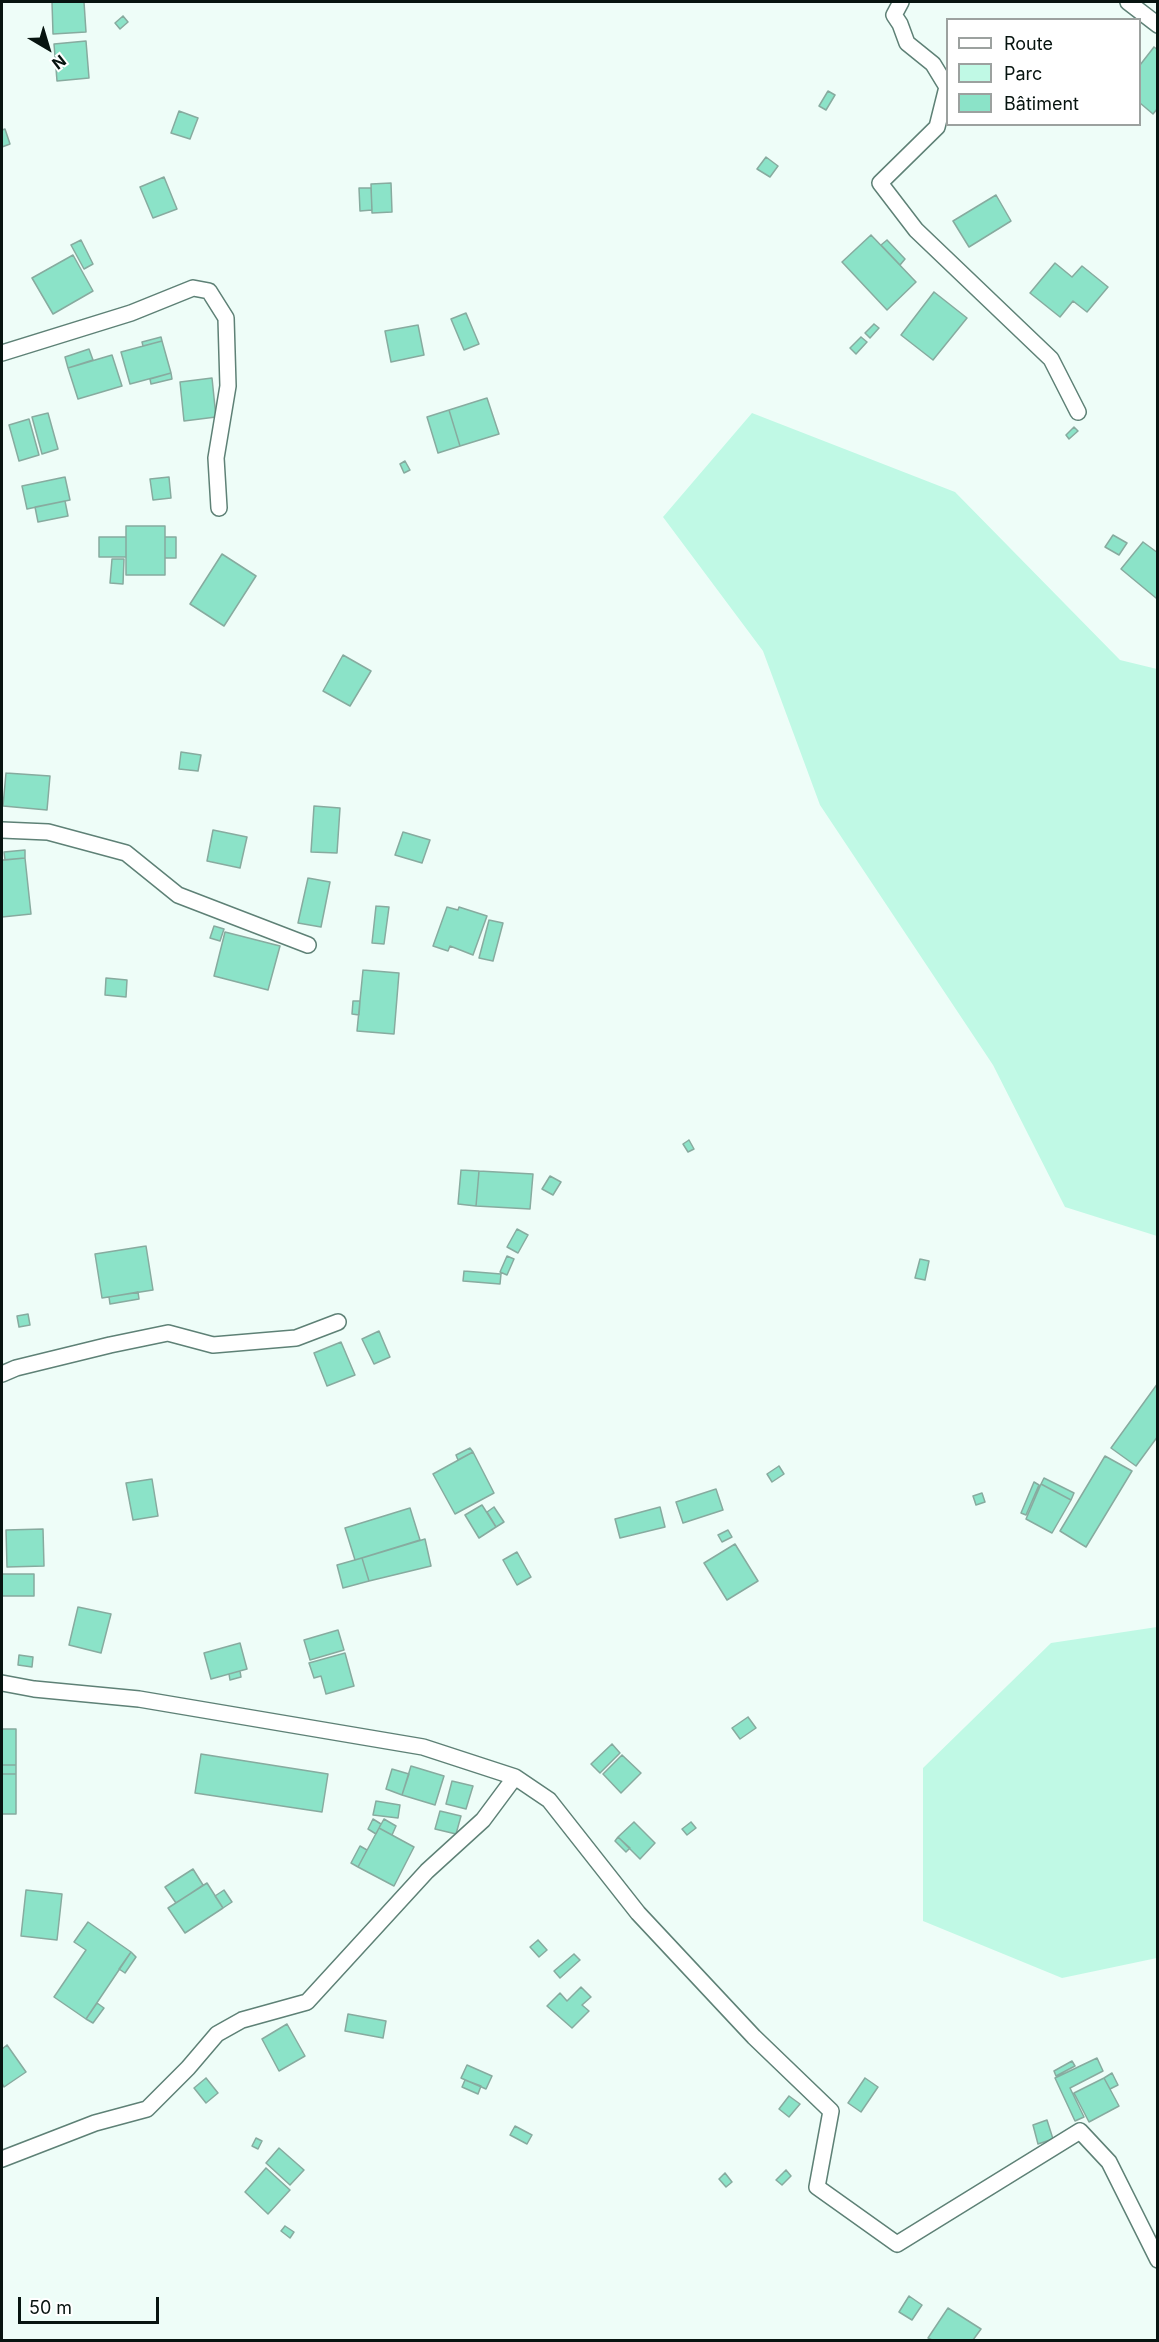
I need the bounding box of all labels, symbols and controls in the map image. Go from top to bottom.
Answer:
north arrow [18,18,78,78]
legend [946,18,1141,126]
text: Route [1004,33,1053,54]
text: N [48,51,70,74]
text: Parc [1004,63,1042,84]
text: Bâtiment [1004,93,1079,114]
scale bar [21,2285,162,2323]
text: 50 m [29,2297,72,2318]

